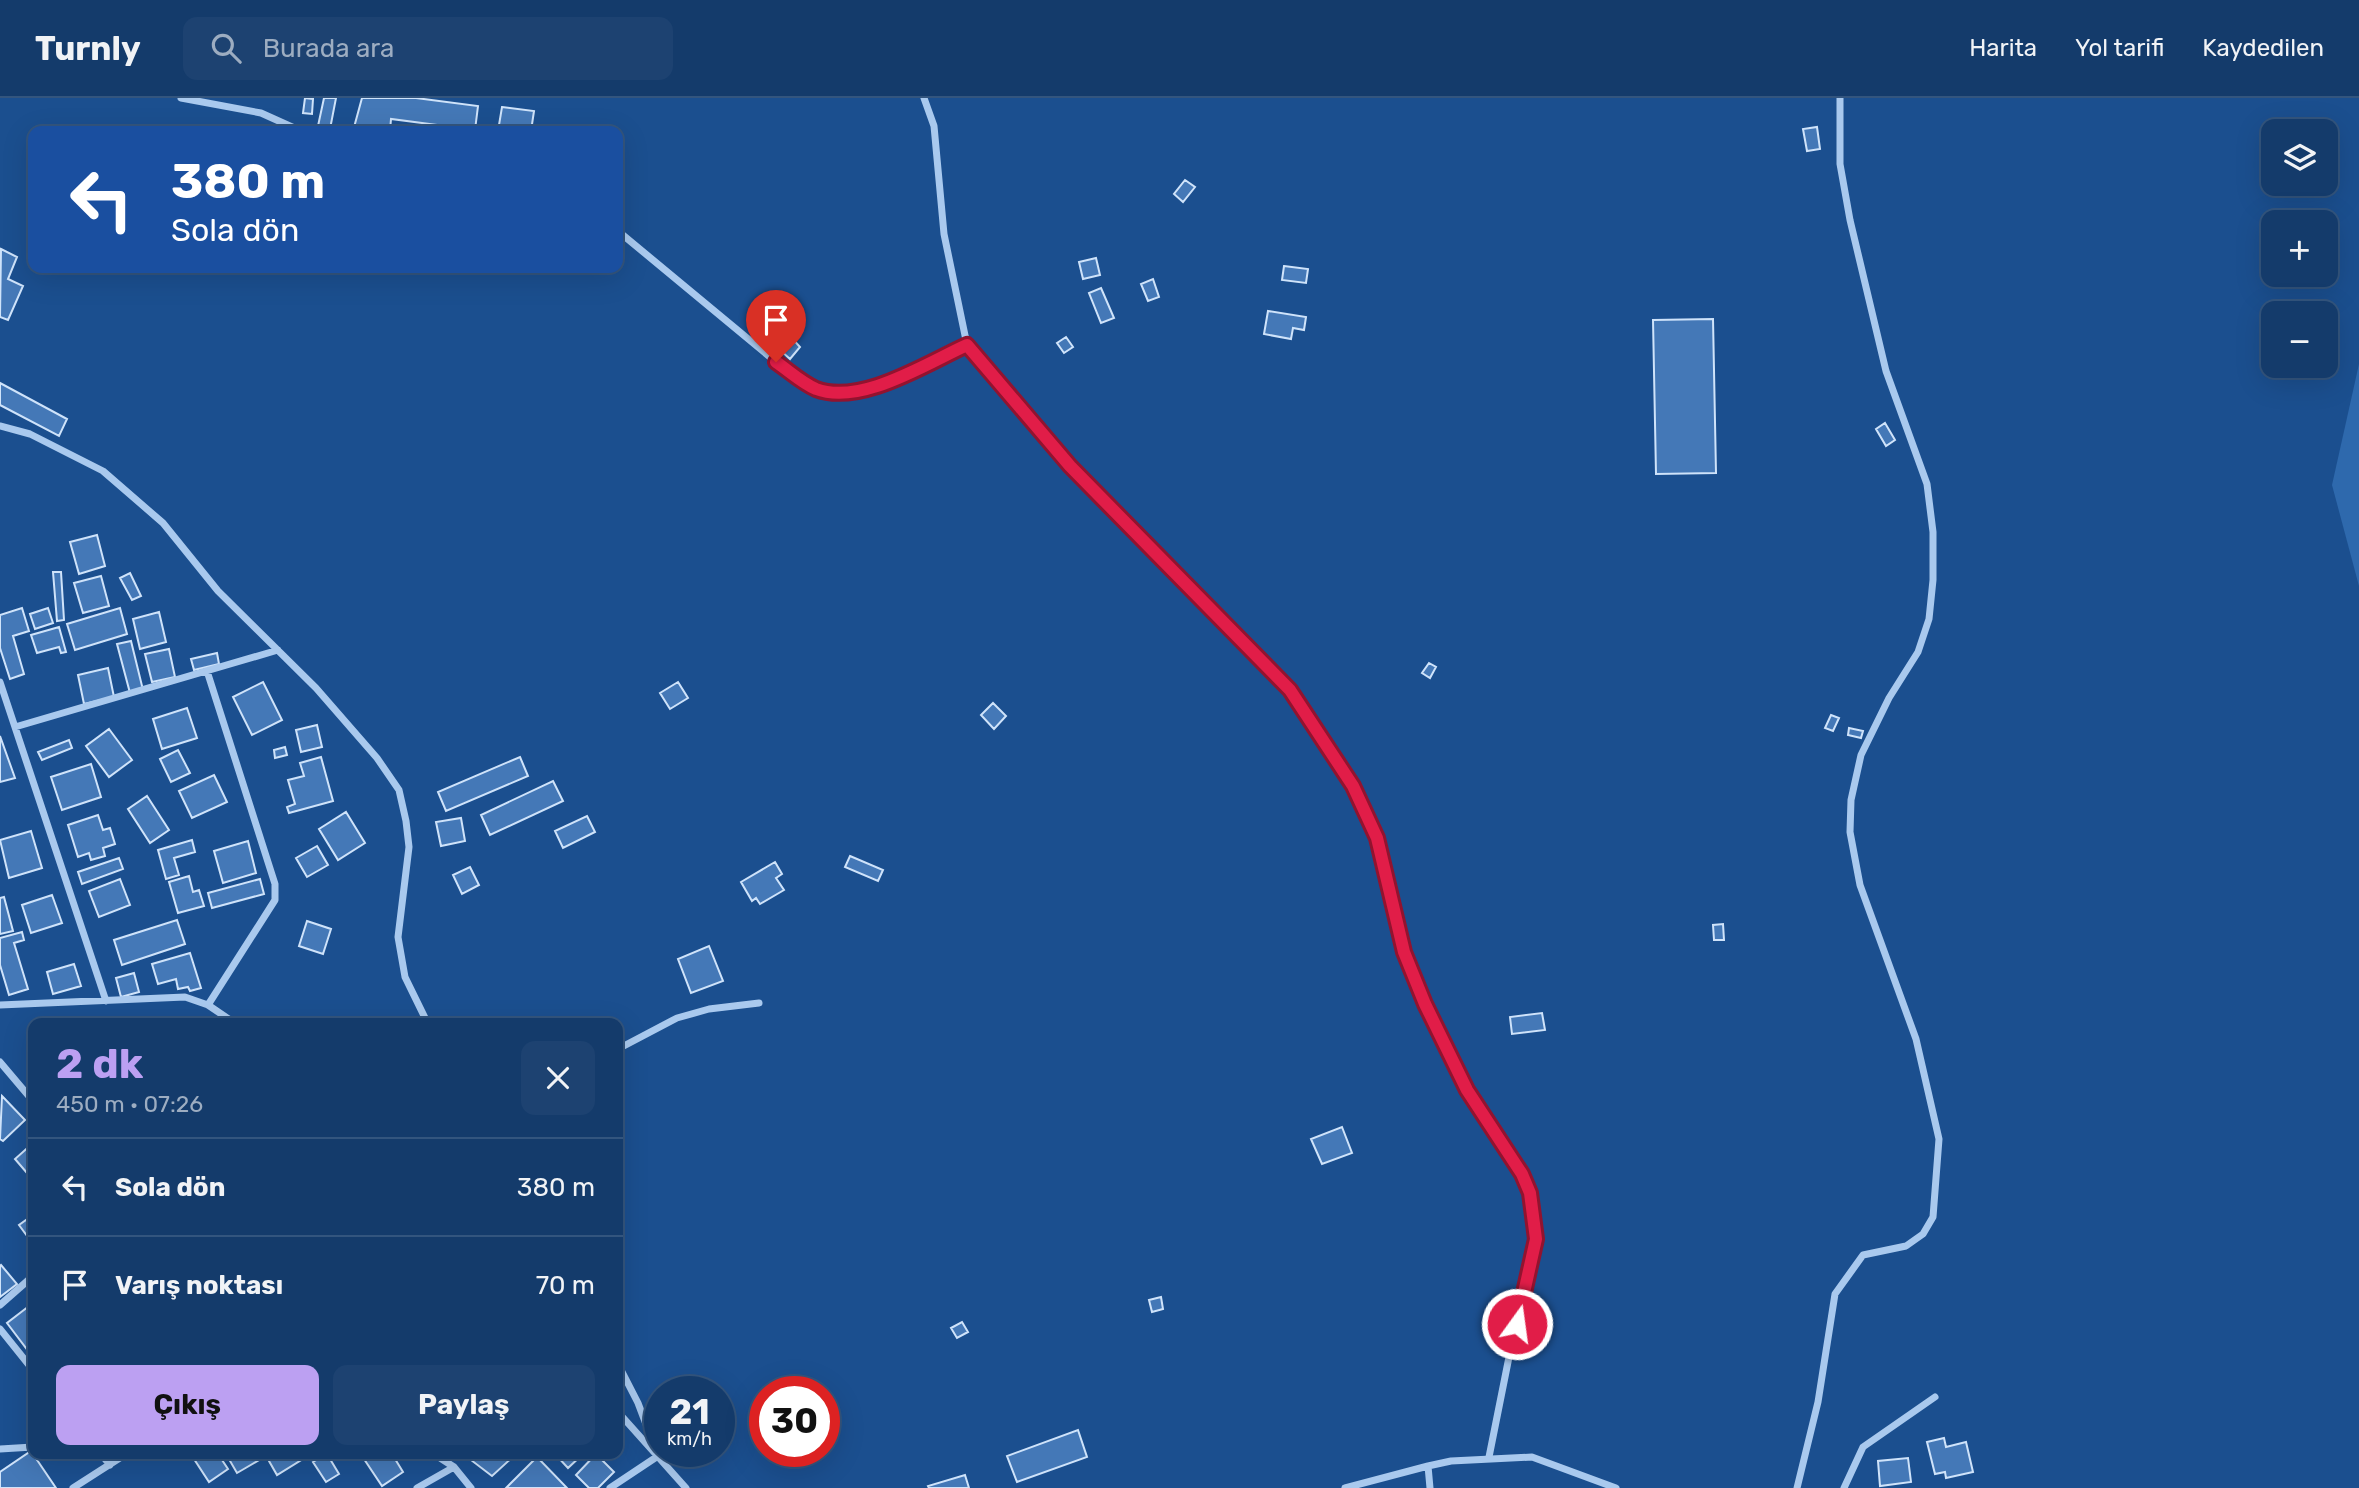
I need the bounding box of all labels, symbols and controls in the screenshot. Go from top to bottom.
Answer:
search box [183,17,673,80]
text: Turnly [35,29,141,68]
icon: search [207,29,245,67]
text: Burada ara [263,33,394,64]
text: Harita [1969,34,2037,62]
text: Yol tarifi [2075,34,2164,62]
text: Kaydedilen [2202,34,2324,62]
map controls [2261,119,2338,378]
button: layers [2261,119,2338,196]
text: 380 m [171,152,325,210]
icon: left [56,154,147,245]
button: + [2261,210,2338,287]
text: Sola dön [171,211,299,249]
pin [746,290,806,362]
icon: arrive [757,301,795,339]
button: − [2261,301,2338,378]
text: 2 dk [56,1039,143,1089]
button: close [521,1041,595,1115]
text: 450 m · 07:26 [56,1090,203,1118]
icon: left [56,1168,94,1206]
text: Sola dön [115,1172,225,1203]
text: 380 m [517,1172,595,1203]
icon: arrive [56,1266,94,1304]
text: Varış noktası [115,1270,283,1301]
text: 70 m [536,1270,595,1301]
position arrow [1480,1287,1554,1361]
button: Çıkış [56,1365,319,1445]
button: Paylaş [333,1365,595,1445]
speed limit sign: 30 [749,1376,840,1467]
text: 21 [669,1391,710,1433]
text: km/h [667,1428,712,1450]

